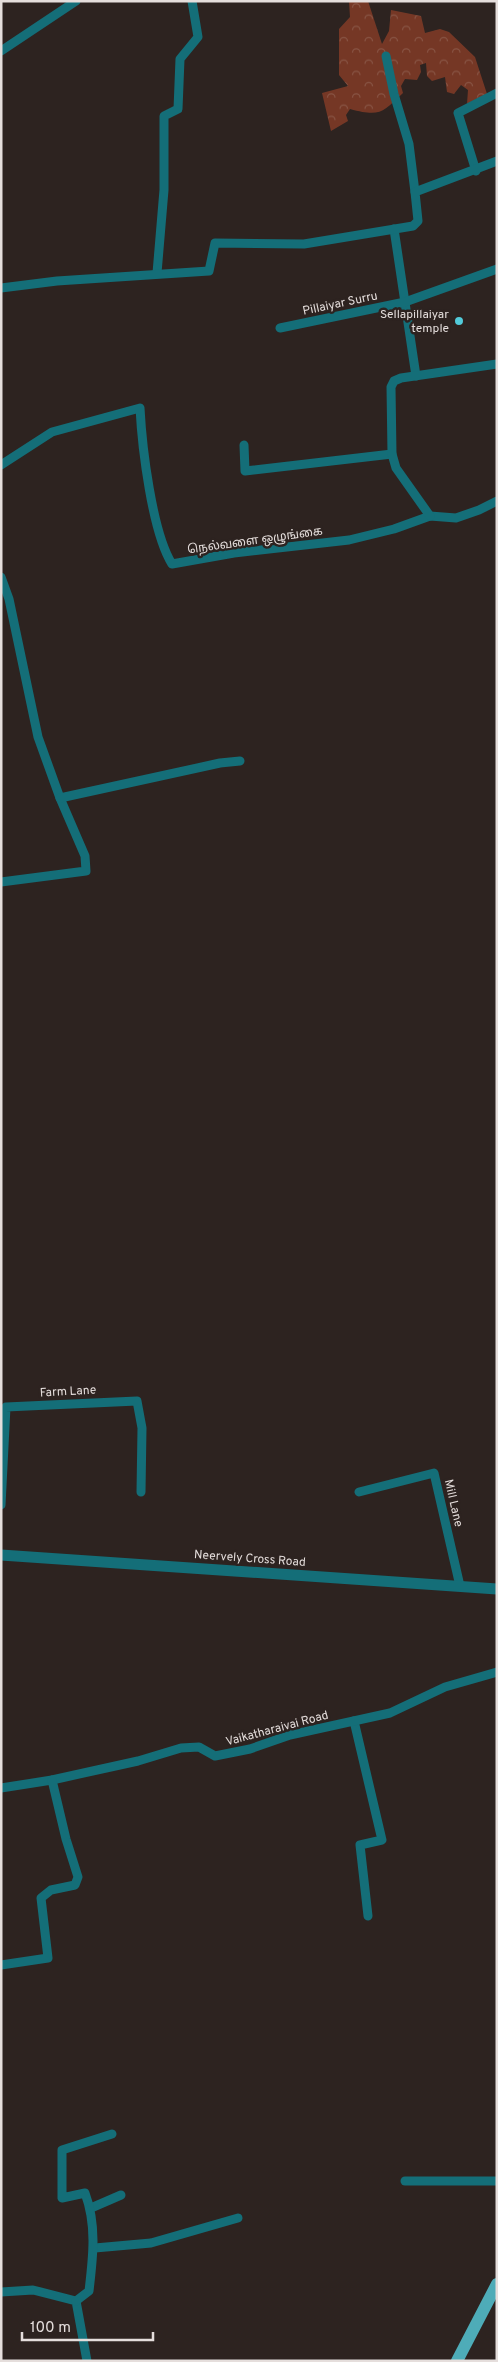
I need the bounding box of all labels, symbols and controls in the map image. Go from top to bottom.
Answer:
street label: Pillaiyar Surru [301,288,379,320]
place label: Sellapillaiyar temple [380,307,449,337]
marker: Sellapillaiyar temple [453,315,465,327]
street label: நெல்வளை ஒழுங்கை [187,524,324,558]
street label: Farm Lane [39,1383,97,1401]
street label: Mill Lane [440,1478,466,1529]
street label: Neervely Cross Road [194,1547,306,1571]
street label: Vaikatharaivai Road [224,1708,330,1750]
scale bar [22,2310,154,2342]
text: 100 m [30,2319,71,2338]

